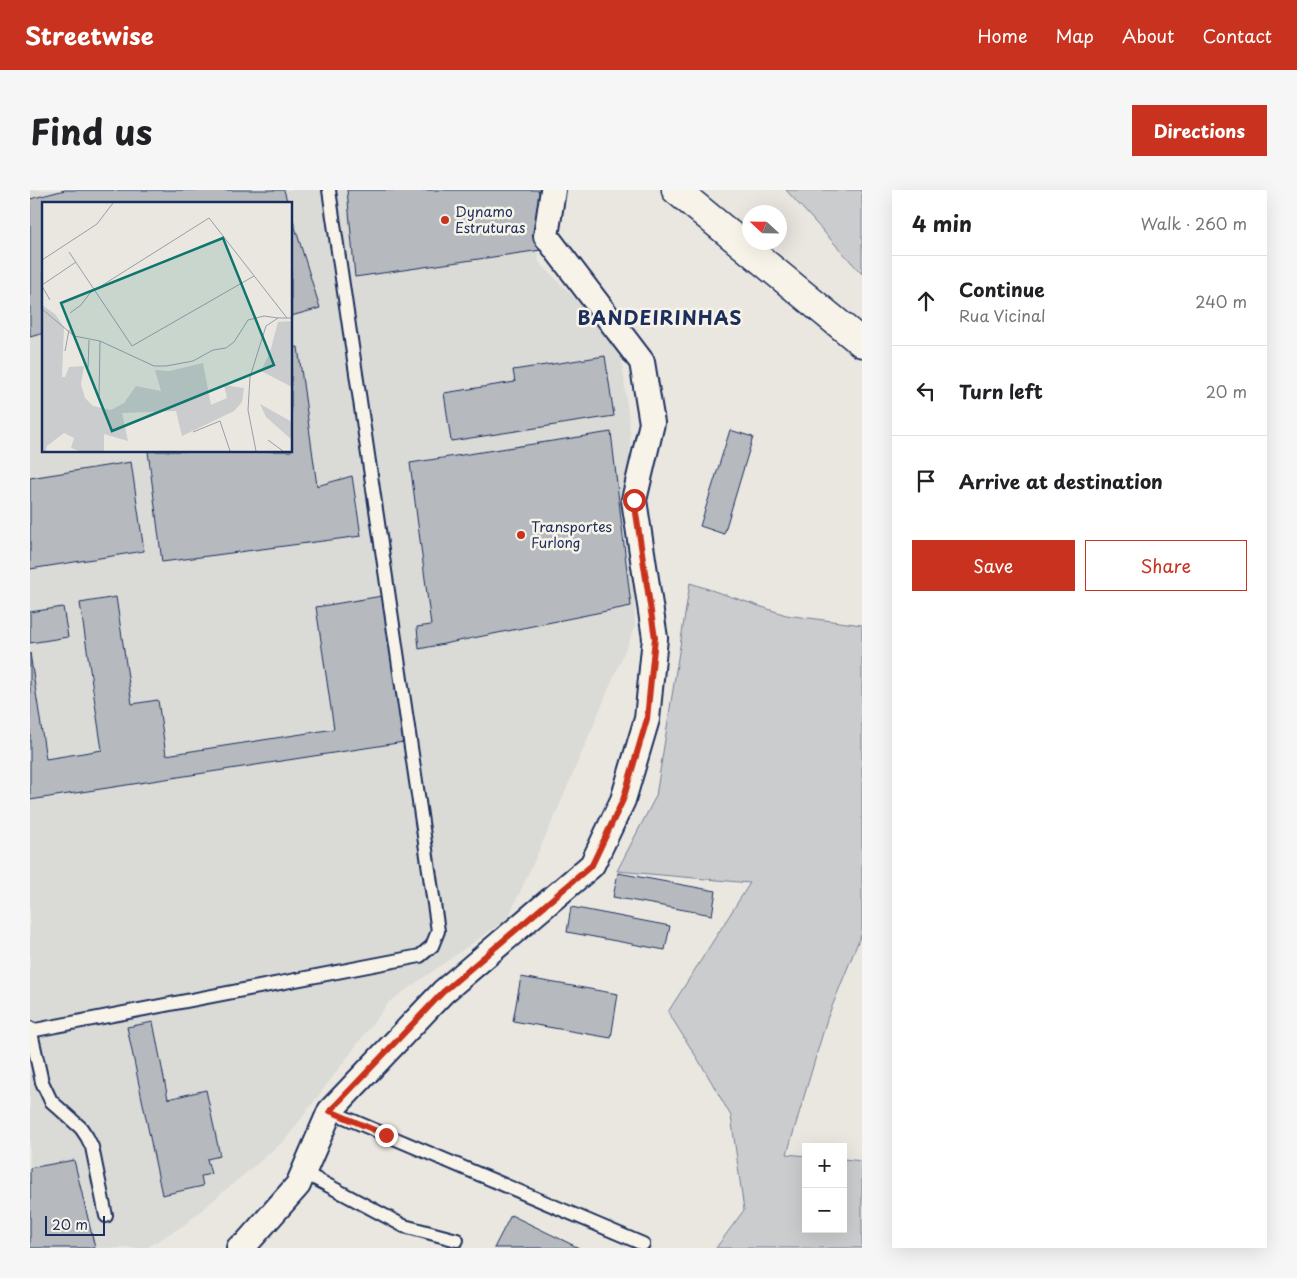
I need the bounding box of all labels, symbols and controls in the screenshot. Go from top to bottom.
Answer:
text: Streetwise [25,17,154,53]
text: Home [977,22,1027,49]
text: Map [1055,22,1094,49]
text: About [1122,22,1174,49]
text: Contact [1202,22,1272,49]
text: Find us [30,104,152,157]
button: Directions [1132,105,1267,156]
place label: Dynamo Estruturas [455,201,525,238]
inset map [42,202,292,452]
north arrow [742,205,787,250]
text: 4 min [912,207,972,239]
text: Walk · 260 m [1141,211,1247,235]
marker: Dynamo Estruturas [439,214,451,226]
text: Continue [959,275,1045,303]
icon: ahead [912,287,940,315]
text: 240 m [1195,289,1247,313]
district label: BANDEIRINHAS [578,303,742,331]
text: Rua Vicinal [959,303,1045,327]
icon: left [912,377,940,405]
text: Turn left [959,377,1043,405]
text: 20 m [1206,379,1247,403]
icon: arrive [912,467,940,495]
text: Arrive at destination [959,467,1163,495]
route start [623,489,646,512]
place label: Transportes Furlong [531,516,612,553]
marker: Transportes Furlong [515,529,527,541]
button: Save [912,540,1075,591]
button: Share [1085,540,1247,591]
route end [375,1124,398,1147]
map controls [802,1143,847,1233]
button: + [802,1143,847,1188]
button: − [802,1188,847,1233]
scale bar [45,1213,105,1236]
text: 20 m [52,1214,88,1235]

